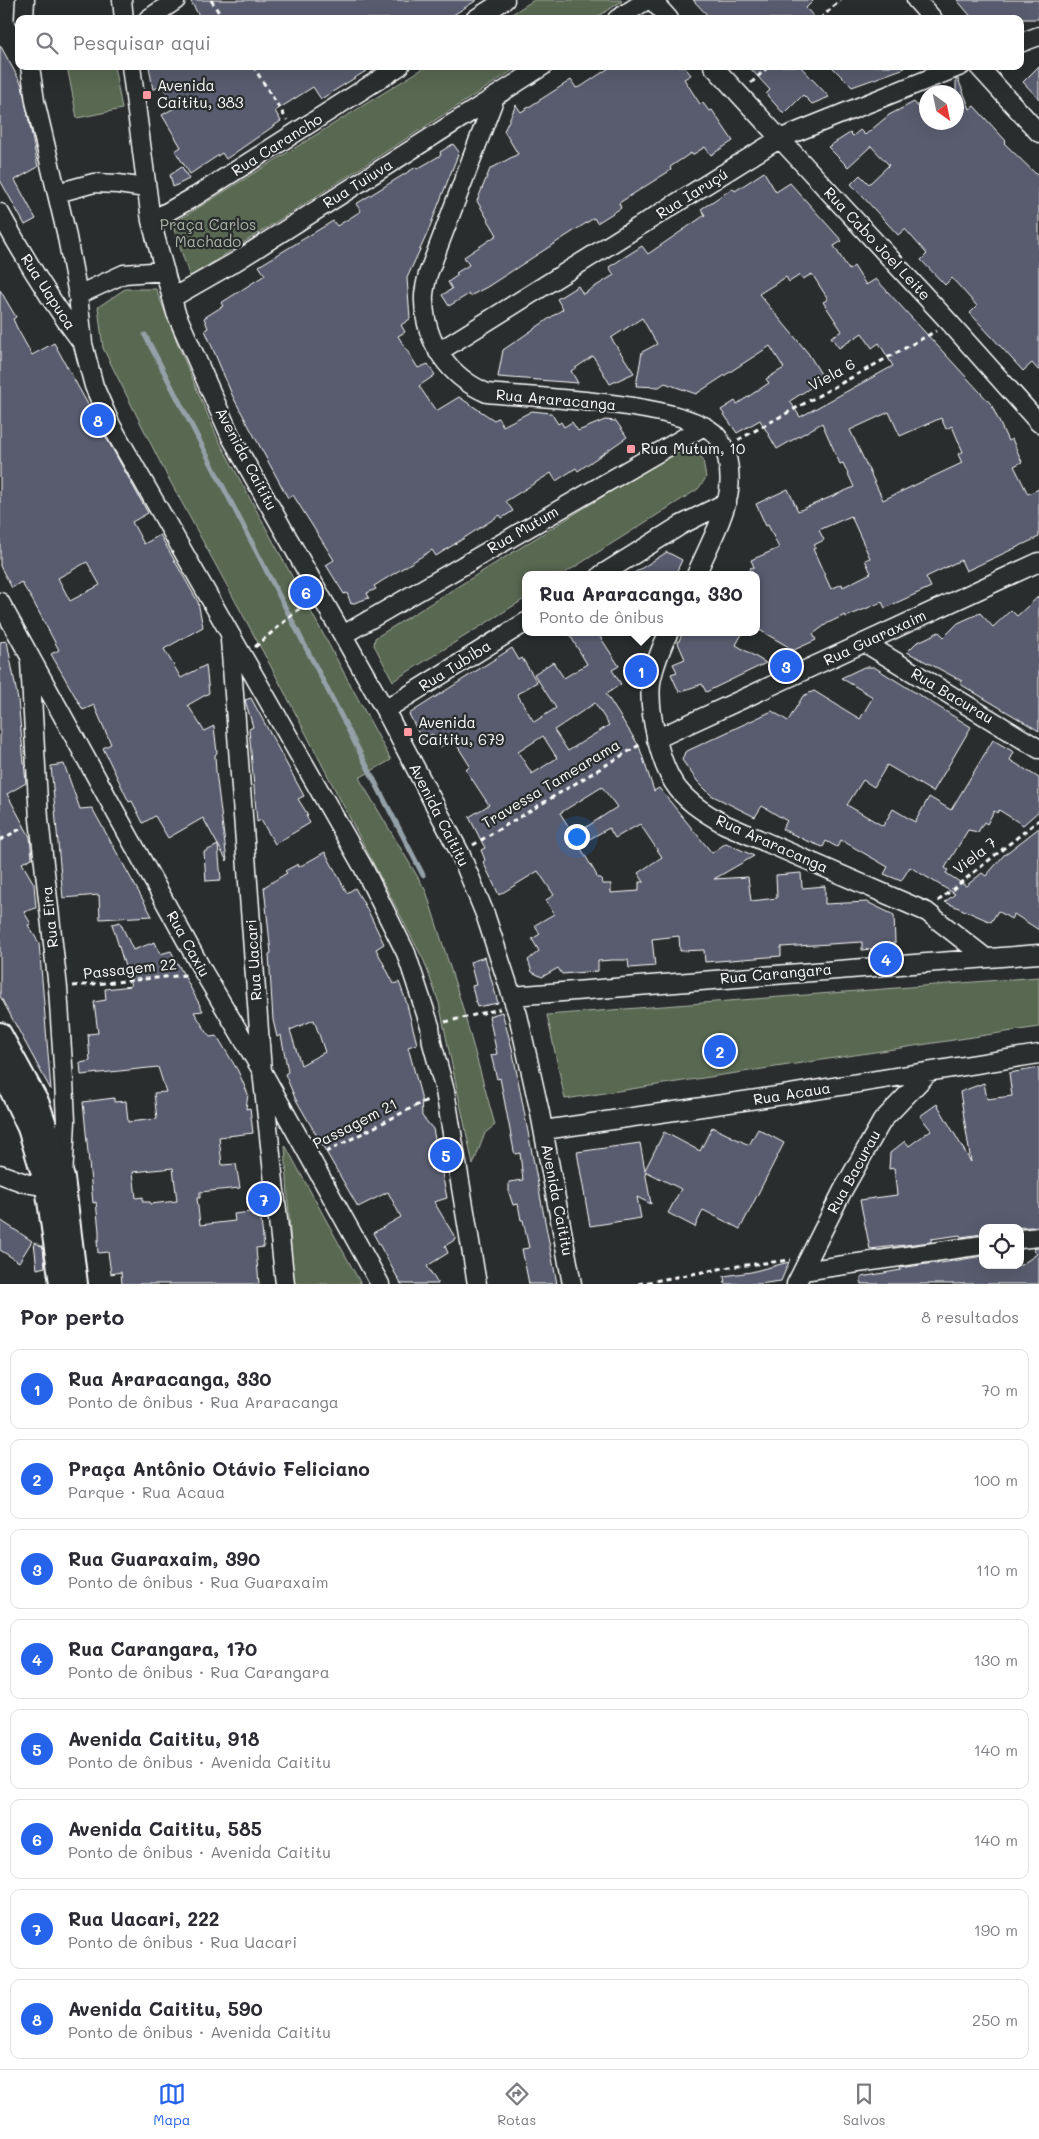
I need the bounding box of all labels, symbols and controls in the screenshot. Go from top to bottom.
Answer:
search box [15,15,1024,70]
icon: search [33,29,61,57]
text: Pesquisar aqui [73,30,211,55]
place label: Avenida Caititu, 383 [157,75,244,112]
north arrow [919,85,964,130]
marker: Avenida Caititu, 383 [141,89,153,101]
street label: Rua Carancho [227,108,326,180]
street label: Rua Tuiuva [319,154,396,212]
street label: Rua Iaruçú [652,163,731,223]
street label: Rua Cabo Joel Leite [820,182,935,304]
park label: Praça Carlos Machado [160,214,256,251]
street label: Rua Uapuca [17,250,81,333]
street label: Viela 6 [805,353,858,395]
street label: Rua Araracanga [495,384,617,414]
pin: 8 [82,401,114,439]
street label: Avenida Caititu [211,404,282,513]
place label: Rua Mutum, 10 [641,438,745,458]
marker: Rua Mutum, 10 [625,443,637,455]
street label: Rua Mutum [483,501,562,558]
popup [522,571,760,636]
pin: 6 [290,573,322,611]
text: Rua Araracanga, 330 [539,581,743,606]
street label: Rua Guaraxaim [820,605,929,670]
text: Ponto de ônibus [539,606,664,627]
street label: Rua Tubiba [415,635,494,695]
pin: 3 [770,647,802,685]
pin: 1 [625,652,657,690]
street label: Rua Bacurau [908,663,997,728]
place label: Avenida Caititu, 679 [418,712,504,749]
marker: Avenida Caititu, 679 [402,726,414,738]
street label: Travessa Tamearama [478,734,623,832]
street label: Avenida Caititu [405,760,475,870]
street label: Rua Araracanga [713,809,832,877]
your location [564,824,590,850]
street label: Viela 7 [949,832,1000,878]
street label: Rua Eira [36,885,62,949]
street label: Rua Caxiu [163,907,215,980]
street label: Rua Uacari [240,919,266,1001]
pin: 4 [870,940,902,978]
street label: Passagem 22 [82,953,178,983]
street label: Rua Carangara [719,958,833,988]
pin: 2 [704,1032,736,1070]
street label: Rua Acaua [752,1077,832,1109]
street label: Passagem 21 [309,1093,400,1153]
street label: Rua Bacurau [822,1126,884,1217]
pin: 5 [430,1136,462,1174]
street label: Avenida Caititu [537,1142,579,1257]
pin: 7 [248,1180,280,1218]
map controls [979,1224,1024,1269]
button: locate [979,1224,1024,1269]
text: Por perto [20,1303,124,1330]
text: 8 resultados [921,1306,1019,1327]
text: Rua Araracanga, 330 [68,1366,272,1391]
text: 1 [33,1379,41,1400]
text: 70 m [981,1379,1018,1400]
text: Ponto de ônibus · Rua Araracanga [68,1391,339,1412]
text: Praça Antônio Otávio Feliciano [68,1456,370,1481]
text: 2 [33,1469,41,1490]
text: 100 m [973,1469,1018,1490]
text: Parque · Rua Acaua [68,1481,225,1502]
text: Rua Guaraxaim, 390 [68,1546,260,1571]
text: 3 [32,1559,42,1580]
text: 110 m [976,1559,1018,1580]
text: Ponto de ônibus · Rua Guaraxaim [68,1571,329,1592]
text: Rua Carangara, 170 [68,1636,257,1661]
text: 4 [32,1649,42,1670]
text: 130 m [974,1649,1018,1670]
text: Ponto de ônibus · Rua Carangara [68,1661,330,1682]
text: Avenida Caititu, 918 [68,1726,259,1751]
text: 5 [32,1739,42,1760]
text: 140 m [974,1739,1018,1760]
text: Ponto de ônibus · Avenida Caititu [68,1751,331,1772]
text: Avenida Caititu, 585 [68,1816,262,1841]
text: 6 [32,1829,42,1850]
text: 140 m [974,1829,1018,1850]
text: Ponto de ônibus · Avenida Caititu [68,1841,331,1862]
text: Rua Uacari, 222 [68,1906,219,1931]
text: 7 [33,1919,41,1940]
text: 190 m [974,1919,1018,1940]
text: Ponto de ônibus · Rua Uacari [68,1931,297,1952]
text: Avenida Caititu, 590 [68,1996,263,2021]
text: 8 [32,2009,42,2030]
text: 250 m [972,2009,1018,2030]
text: Ponto de ônibus · Avenida Caititu [68,2021,331,2042]
tab: Mapa [153,2080,191,2129]
tab: Rotas [497,2080,536,2129]
tab: Salvos [843,2080,886,2129]

